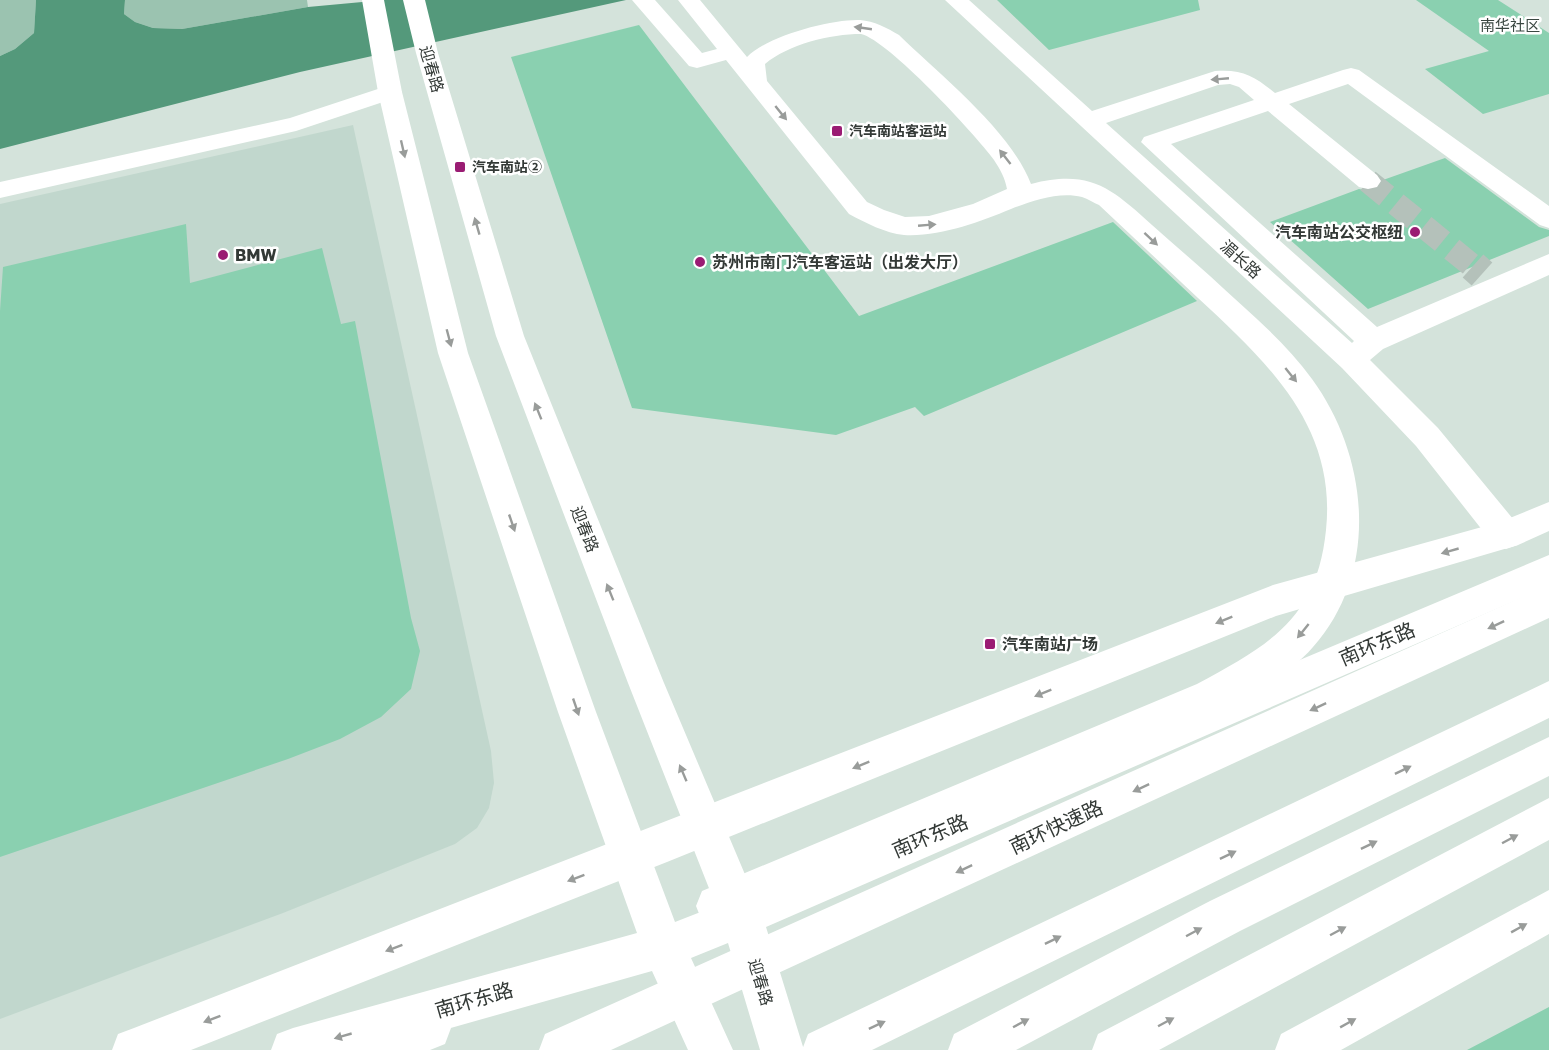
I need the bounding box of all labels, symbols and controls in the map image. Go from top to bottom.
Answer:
district label: 南华社区 [1480,16,1540,34]
one-way arrow [853,24,872,33]
street label: 迎春路 [416,43,448,95]
one-way arrow [1211,74,1230,83]
one-way arrow [774,105,787,120]
place label: 汽车南站客运站 [849,122,947,139]
marker: 汽车南站客运站 [830,124,844,138]
one-way arrow [399,139,409,158]
one-way arrow [999,150,1011,165]
place label: 汽车南站② [472,158,542,175]
marker: 汽车南站② [453,160,467,174]
one-way arrow [472,217,481,235]
one-way arrow [918,220,937,230]
place label: 汽车南站公交枢纽 [1275,222,1403,242]
marker: 汽车南站公交枢纽 [1408,225,1422,239]
one-way arrow [1143,232,1158,245]
street label: 湄长路 [1216,236,1266,282]
place label: BMW [235,245,277,265]
marker: BMW [216,248,230,262]
place label: 苏州市南门汽车客运站（出发大厅） [712,252,968,272]
marker: 苏州市南门汽车客运站（出发大厅） [693,255,707,269]
one-way arrow [445,329,455,347]
one-way arrow [1284,367,1297,383]
one-way arrow [533,402,542,420]
street label: 迎春路 [567,503,603,555]
one-way arrow [507,514,517,532]
one-way arrow [1441,547,1459,556]
one-way arrow [604,583,614,601]
one-way arrow [1214,615,1232,625]
street label: 南环东路 [1335,616,1418,670]
one-way arrow [1487,621,1504,630]
one-way arrow [1298,623,1310,638]
place label: 汽车南站广场 [1002,634,1098,654]
marker: 汽车南站广场 [983,637,997,651]
one-way arrow [1033,688,1051,698]
one-way arrow [571,698,581,716]
one-way arrow [1310,702,1327,711]
one-way arrow [852,760,870,770]
one-way arrow [678,764,687,782]
one-way arrow [1395,765,1412,774]
one-way arrow [1133,783,1150,792]
street label: 南环快速路 [1005,794,1106,858]
street label: 南环东路 [888,808,971,862]
one-way arrow [1502,834,1519,844]
one-way arrow [1360,840,1377,850]
one-way arrow [1220,850,1237,860]
one-way arrow [955,864,972,873]
one-way arrow [566,873,584,883]
one-way arrow [1511,923,1528,933]
one-way arrow [1329,926,1347,936]
one-way arrow [1186,928,1203,937]
one-way arrow [1044,936,1061,945]
one-way arrow [385,944,403,954]
street label: 迎春路 [744,956,778,1008]
street label: 南环东路 [432,976,515,1022]
one-way arrow [203,1015,221,1025]
one-way arrow [1158,1017,1175,1027]
one-way arrow [1013,1018,1030,1028]
one-way arrow [1340,1018,1357,1028]
one-way arrow [868,1020,885,1029]
one-way arrow [334,1032,352,1041]

